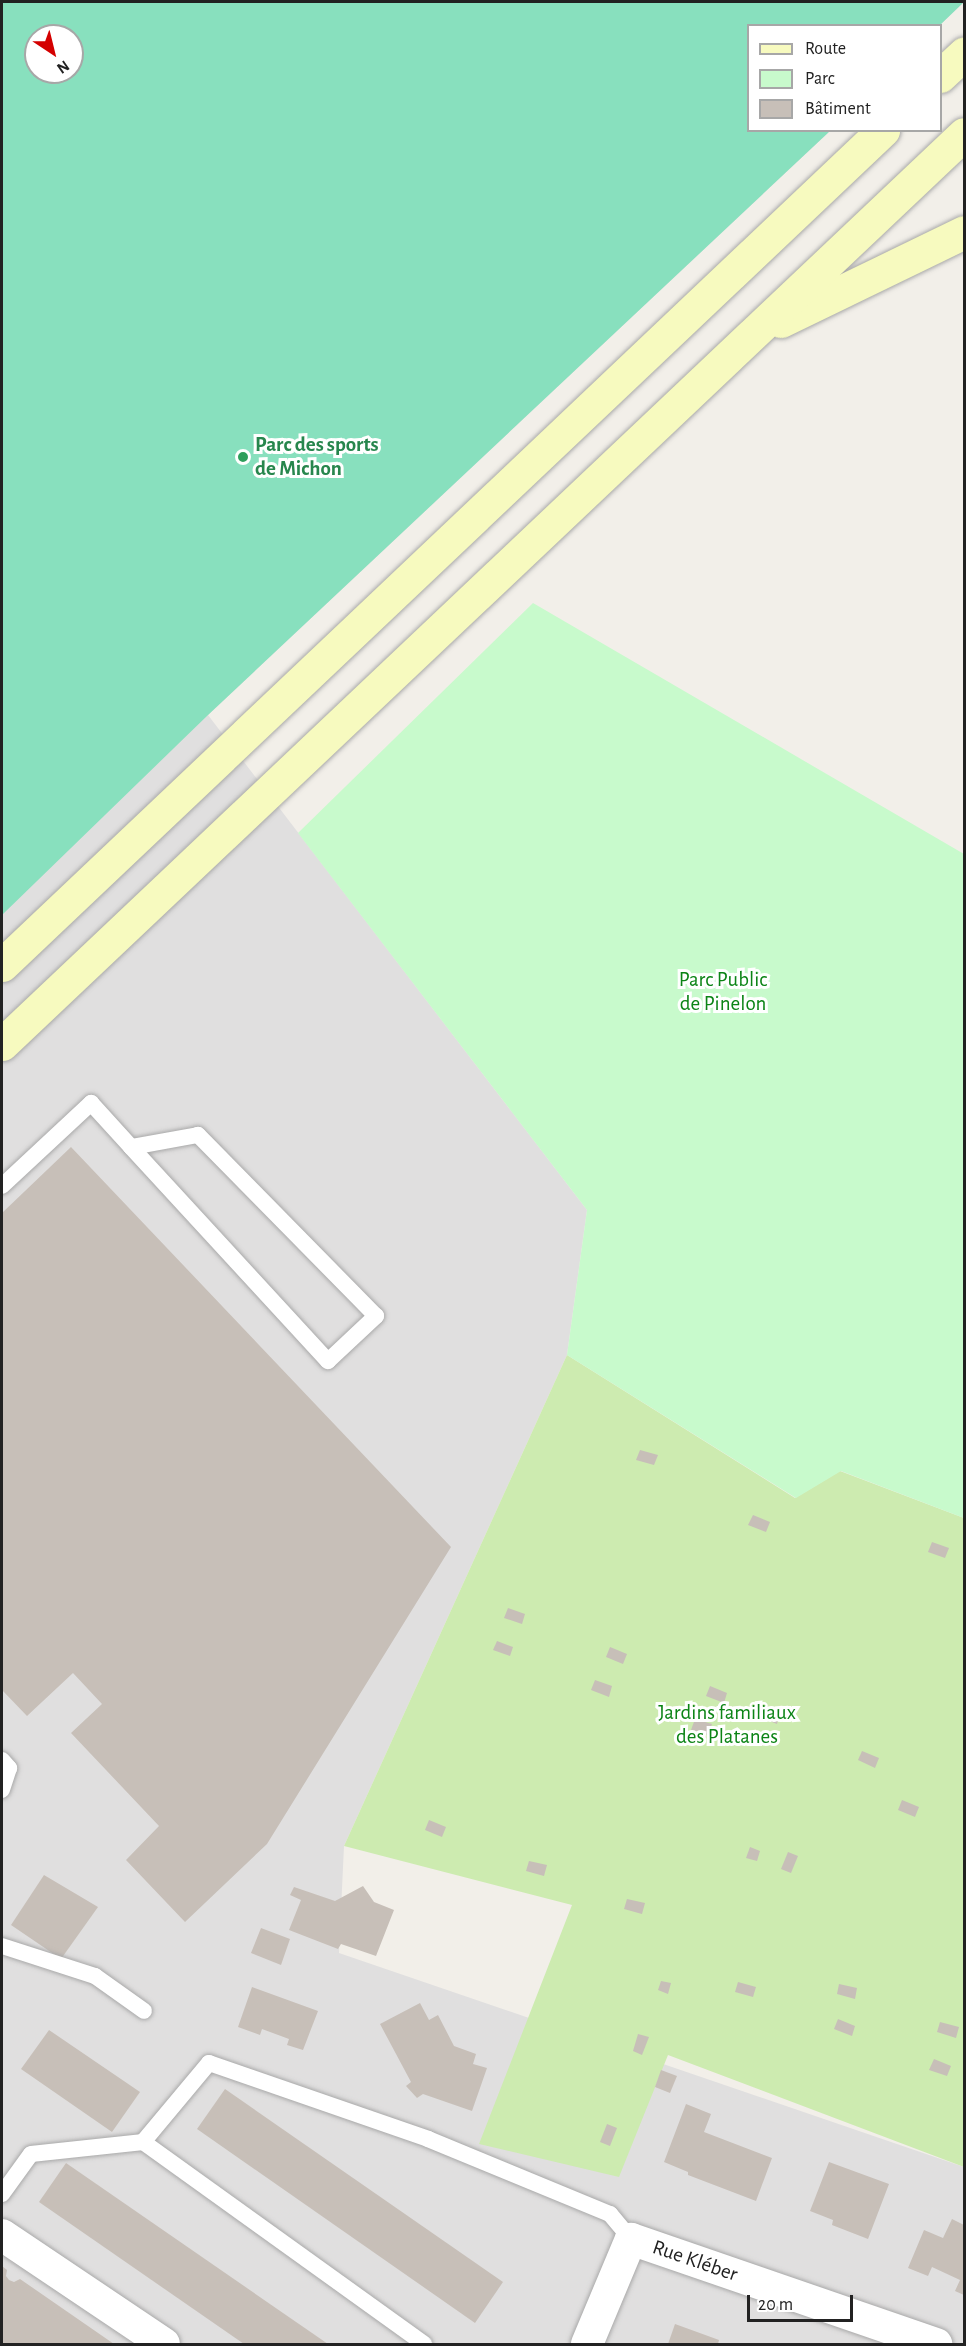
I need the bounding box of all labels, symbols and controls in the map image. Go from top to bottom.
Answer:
north arrow [24,24,84,84]
legend [747,24,942,132]
text: Route [805,40,846,58]
text: N [54,57,72,77]
text: Parc [805,70,835,88]
text: Bâtiment [805,100,871,118]
place label: Parc des sports de Michon [255,432,379,482]
marker: Parc des sports de Michon [236,450,250,464]
park label: Parc Public de Pinelon [679,967,767,1017]
park label: Jardins familiaux des Platanes [658,1700,796,1750]
street label: Rue Kléber [649,2235,741,2287]
scale bar [750,2283,856,2321]
text: 20 m [758,2296,793,2314]

